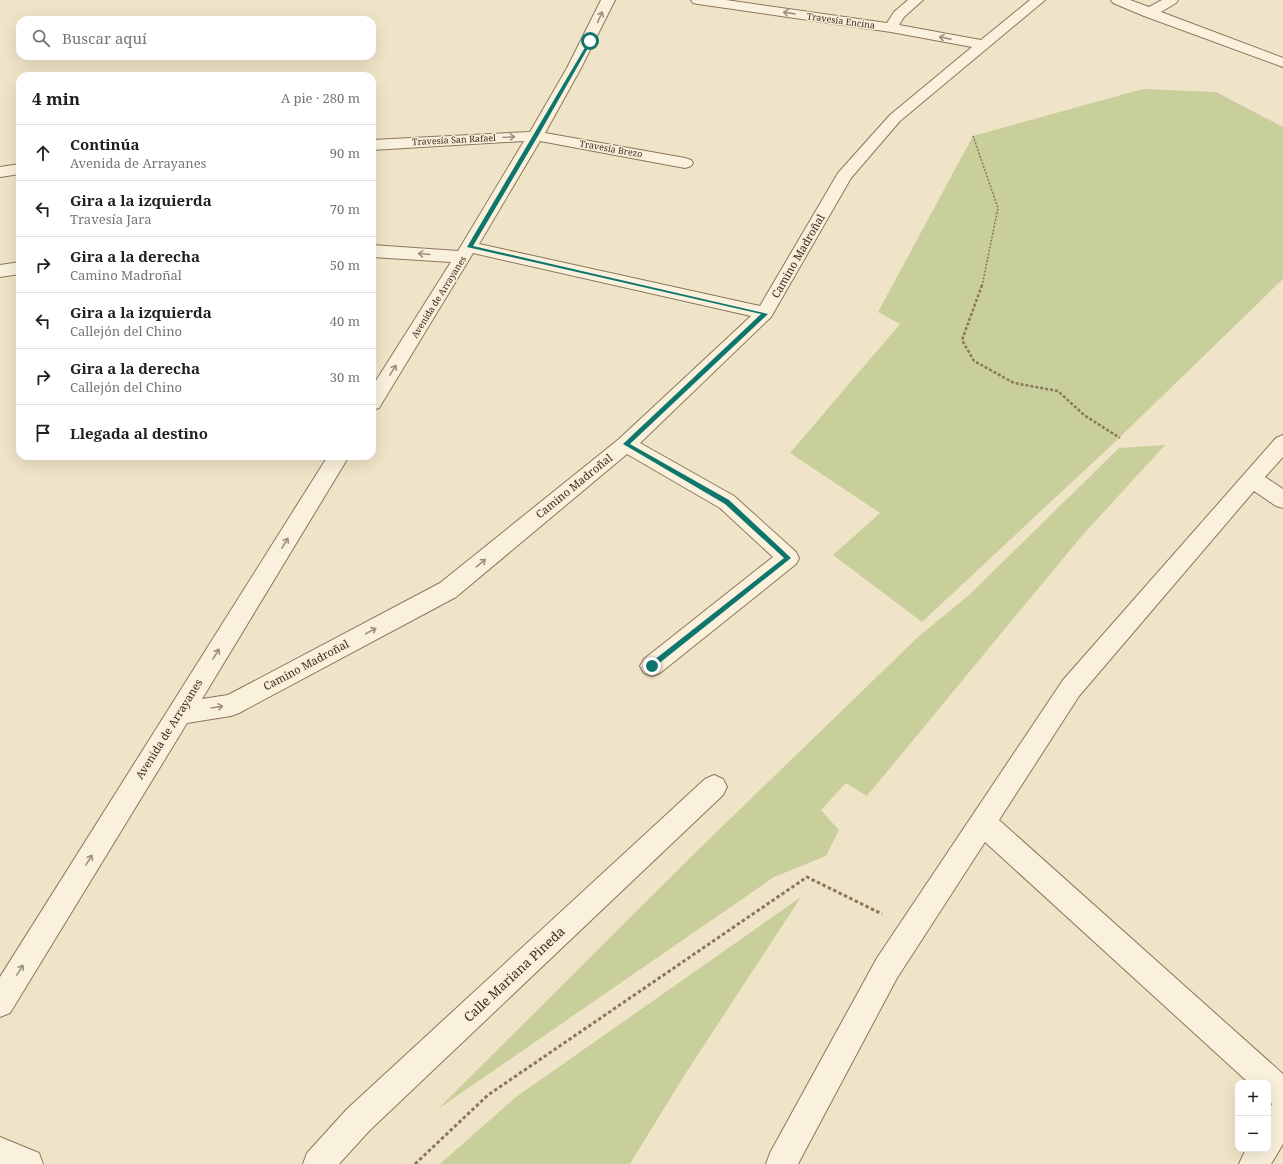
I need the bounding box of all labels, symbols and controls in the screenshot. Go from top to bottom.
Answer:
one-way arrow [783,9,796,17]
street label: Travesía Encina [806,9,876,32]
one-way arrow [597,11,604,23]
search box [16,16,376,60]
icon: search [30,27,52,49]
text: Buscar aquí [62,28,147,48]
route start [581,32,599,50]
one-way arrow [939,34,952,42]
text: 4 min [32,87,80,110]
text: A pie · 280 m [281,89,360,107]
street label: Travesía San Rafael [412,131,497,148]
text: Continúa [70,134,140,154]
one-way arrow [502,134,515,141]
street label: Travesía Brezo [579,137,644,160]
icon: ahead [32,142,54,164]
text: 90 m [330,144,360,162]
text: Avenida de Arrayanes [70,154,207,172]
text: Gira a la izquierda [70,190,212,210]
icon: left [32,198,54,220]
text: 70 m [330,200,360,218]
text: Travesía Jara [70,210,152,228]
street label: Camino Madroñal [767,211,828,300]
text: Gira a la derecha [70,246,200,266]
one-way arrow [418,250,431,257]
street label: Avenida de Arrayanes [408,253,469,340]
icon: right [32,254,54,276]
text: 50 m [330,256,360,274]
text: Camino Madroñal [70,266,182,284]
text: Gira a la izquierda [70,302,212,322]
icon: left [32,310,54,332]
text: 40 m [330,312,360,330]
text: Callejón del Chino [70,322,182,340]
text: Gira a la derecha [70,358,200,378]
one-way arrow [389,364,397,376]
icon: right [32,366,54,388]
text: 30 m [330,368,360,386]
text: Callejón del Chino [70,378,182,396]
icon: arrive [32,422,54,444]
text: Llegada al destino [70,423,208,443]
street label: Camino Madroñal [532,450,616,521]
one-way arrow [281,537,289,549]
one-way arrow [475,558,486,567]
one-way arrow [364,627,376,634]
street label: Camino Madroñal [260,635,352,693]
one-way arrow [212,649,220,660]
route end [643,657,661,675]
street label: Avenida de Arrayanes [132,676,206,782]
one-way arrow [210,703,223,711]
one-way arrow [84,854,93,865]
street label: Calle Mariana Pineda [459,922,569,1026]
one-way arrow [17,964,25,976]
map controls [1235,1080,1271,1152]
button: + [1235,1080,1271,1116]
button: − [1235,1116,1271,1152]

